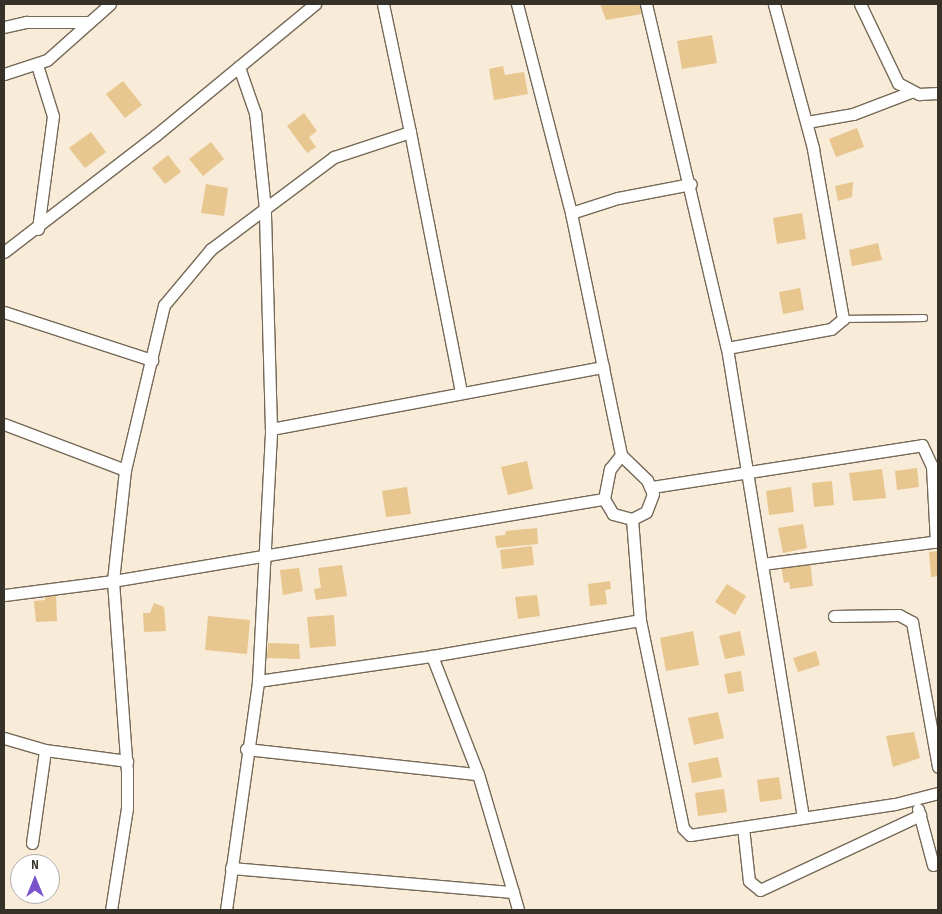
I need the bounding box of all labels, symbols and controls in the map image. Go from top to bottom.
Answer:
north arrow [10,854,60,904]
text: N [31,856,39,873]

